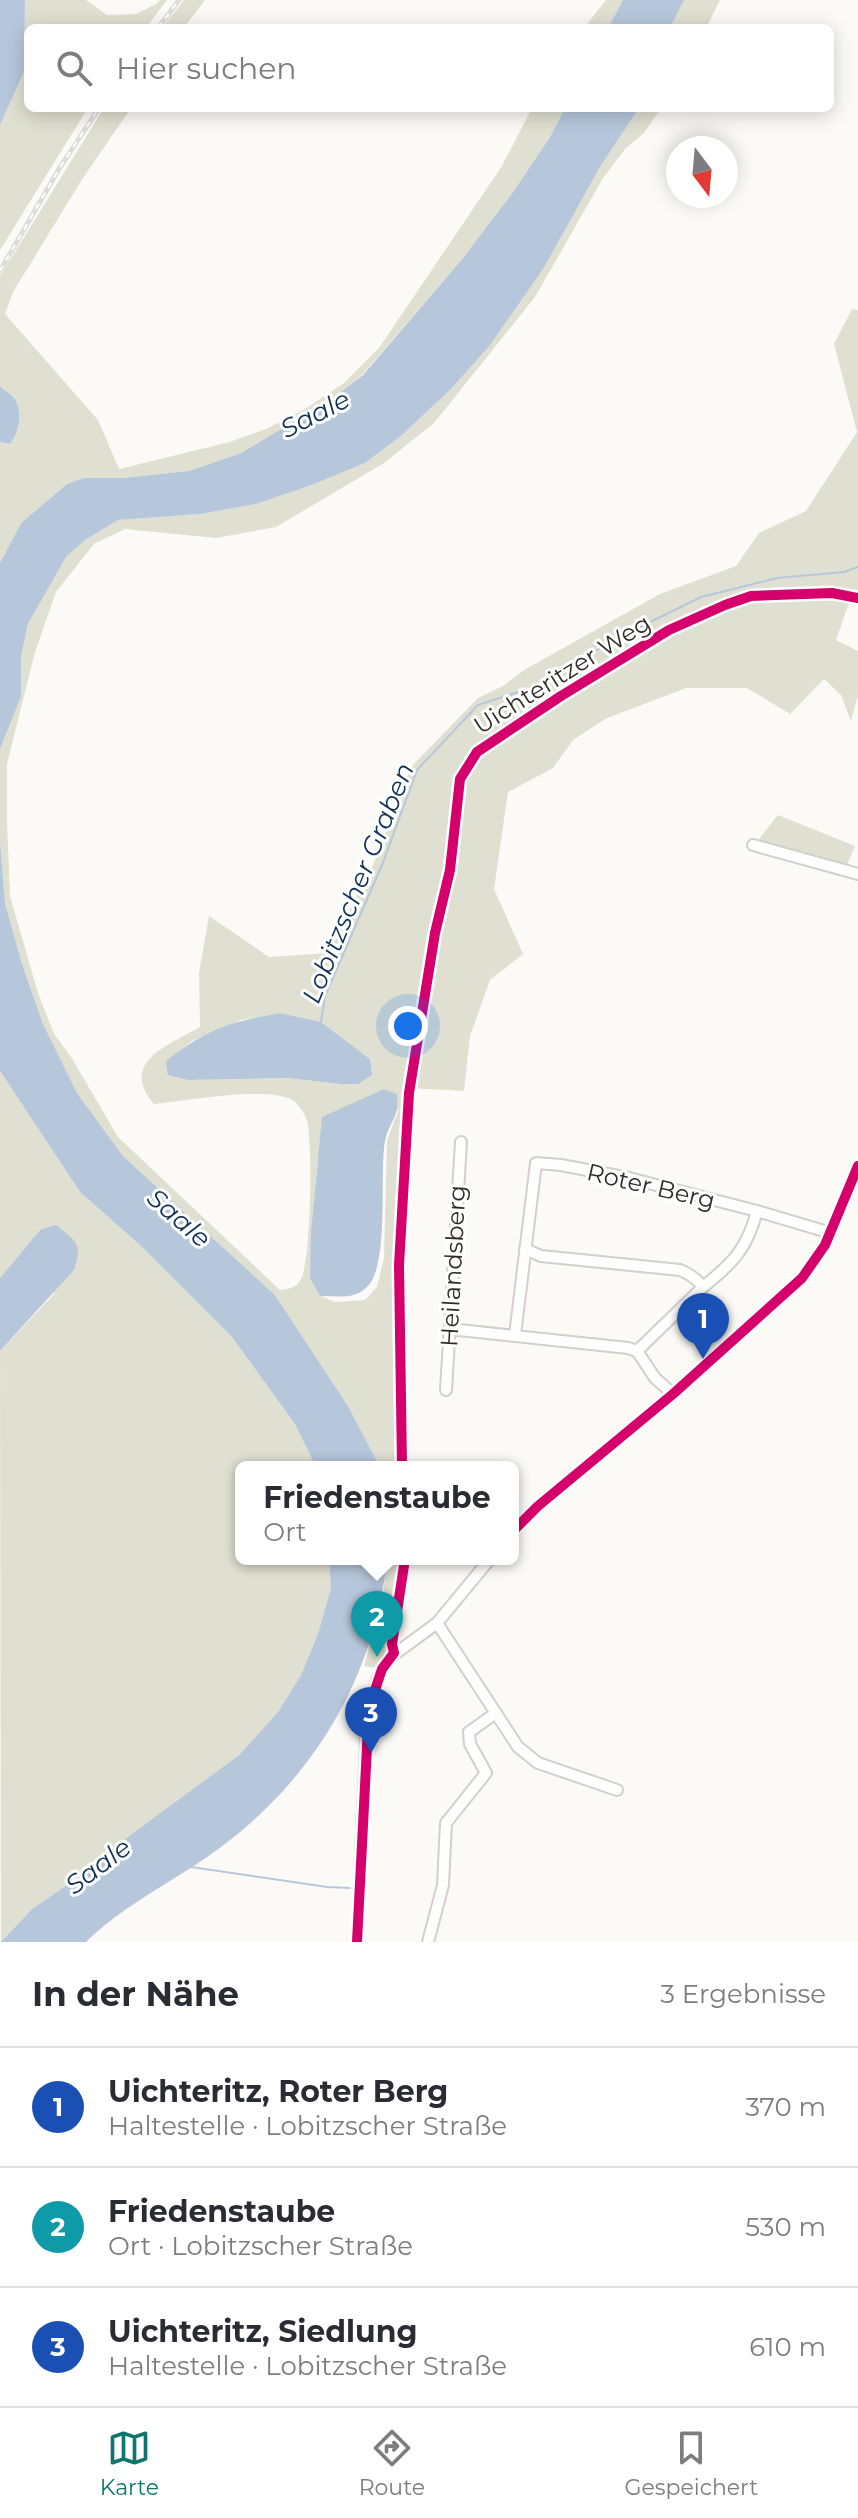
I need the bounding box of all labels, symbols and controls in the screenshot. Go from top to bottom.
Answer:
search box [24,24,834,112]
icon: search [52,46,96,90]
text: Hier suchen [116,50,297,87]
north arrow [666,136,738,208]
water label: Saale [275,383,355,445]
street label: Uichteritzer Weg [468,608,656,740]
water label: Lobitzscher Graben [295,758,421,1008]
your location [388,1006,428,1046]
street label: Roter Berg [584,1157,718,1215]
water label: Saale [141,1182,217,1254]
street label: Heilandsberg [434,1184,472,1348]
pin: 1 [677,1293,729,1359]
popup [235,1461,519,1565]
text: Friedenstaube [263,1479,491,1516]
text: Ort [263,1516,307,1548]
pin: 2 [351,1591,403,1657]
pin: 3 [345,1687,397,1753]
water label: Saale [59,1831,137,1901]
text: In der Nähe [32,1973,239,2015]
text: 3 Ergebnisse [660,1978,826,2010]
text: Uichteritz, Roter Berg [108,2073,448,2110]
text: 1 [53,2091,63,2123]
text: 370 m [745,2091,826,2123]
text: Haltestelle · Lobitzscher Straße [108,2110,507,2142]
text: Friedenstaube [108,2193,335,2230]
text: 2 [50,2211,66,2243]
text: 530 m [745,2211,826,2243]
text: Ort · Lobitzscher Straße [108,2230,413,2262]
text: Uichteritz, Siedlung [108,2313,418,2350]
text: 3 [50,2331,66,2363]
text: 610 m [749,2331,826,2363]
text: Haltestelle · Lobitzscher Straße [108,2350,507,2382]
tab: Karte [100,2426,159,2501]
tab: Route [359,2426,425,2501]
tab: Gespeichert [625,2426,758,2501]

